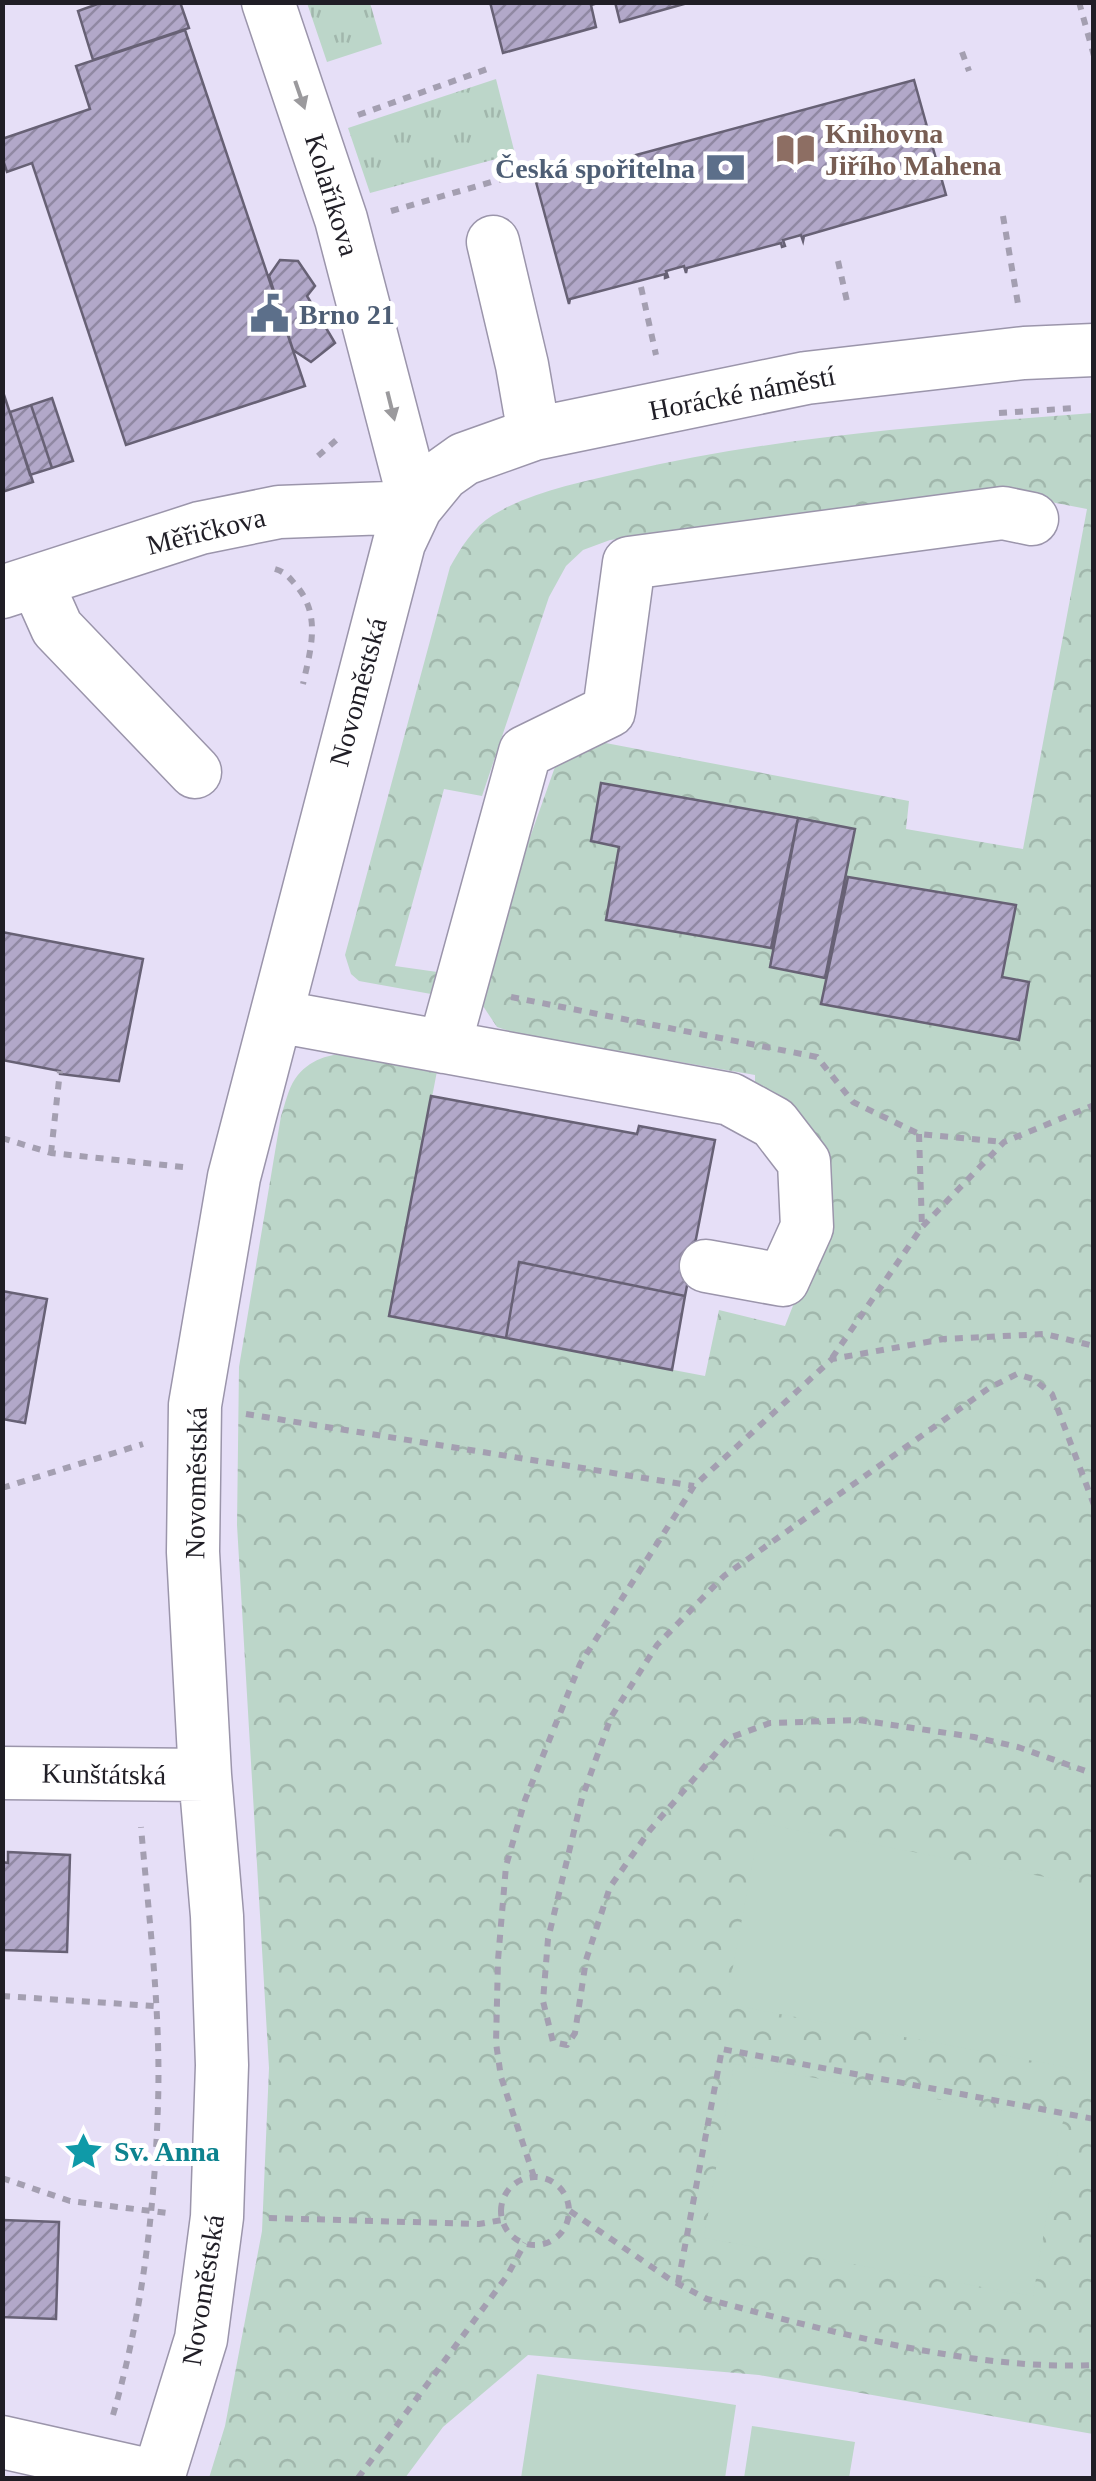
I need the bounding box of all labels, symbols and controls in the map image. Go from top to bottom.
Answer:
one-way arrow [293,80,308,110]
place label: Knihovna Jiřího Mahena [825,118,1002,181]
library icon: Knihovna Jiřího Mahena [774,128,816,170]
street label: Kolaříkova [299,130,365,260]
bank icon: Česká spořitelna [704,147,746,189]
place label: Česká spořitelna [495,153,695,184]
public building icon: Brno 21 [248,293,290,335]
place label: Brno 21 [299,299,395,330]
street label: Horácké náměstí [646,360,838,426]
one-way arrow [384,391,399,422]
street label: Měřičkova [143,501,269,561]
street label: Novoměstská [323,614,393,770]
street label: Novoměstská [179,1406,213,1559]
street label: Kunštátská [42,1757,167,1791]
place icon: Sv. Anna [63,2130,105,2172]
place label: Sv. Anna [114,2136,220,2167]
street label: Novoměstská [176,2212,230,2368]

